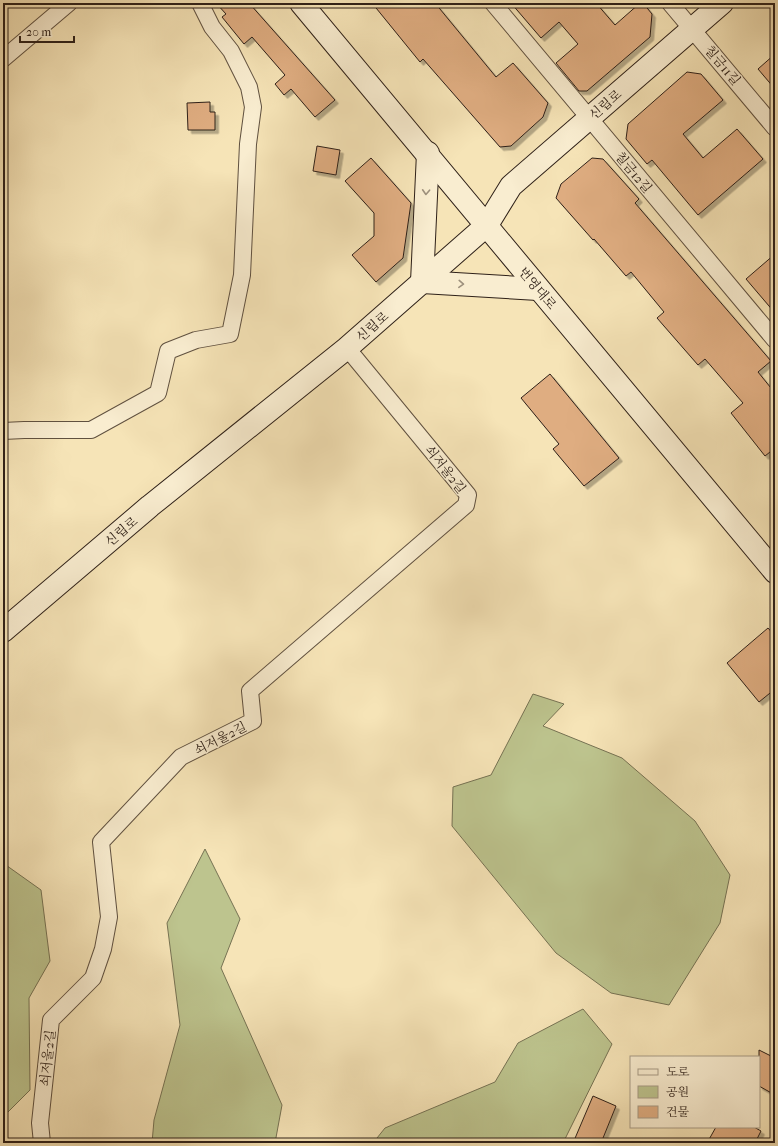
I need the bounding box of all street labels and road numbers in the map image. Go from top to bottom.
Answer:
street label: 칠금11길 [702,43,743,88]
street label: 신립로 [586,86,625,122]
street label: 칠금12길 [612,149,655,196]
street label: 번영대로 [516,264,560,313]
street label: 신립로 [353,308,392,344]
street label: 쇠저울2길 [422,442,469,496]
street label: 신립로 [102,513,141,549]
street label: 쇠저울2길 [191,719,249,758]
street label: 쇠저울2길 [37,1029,58,1087]

